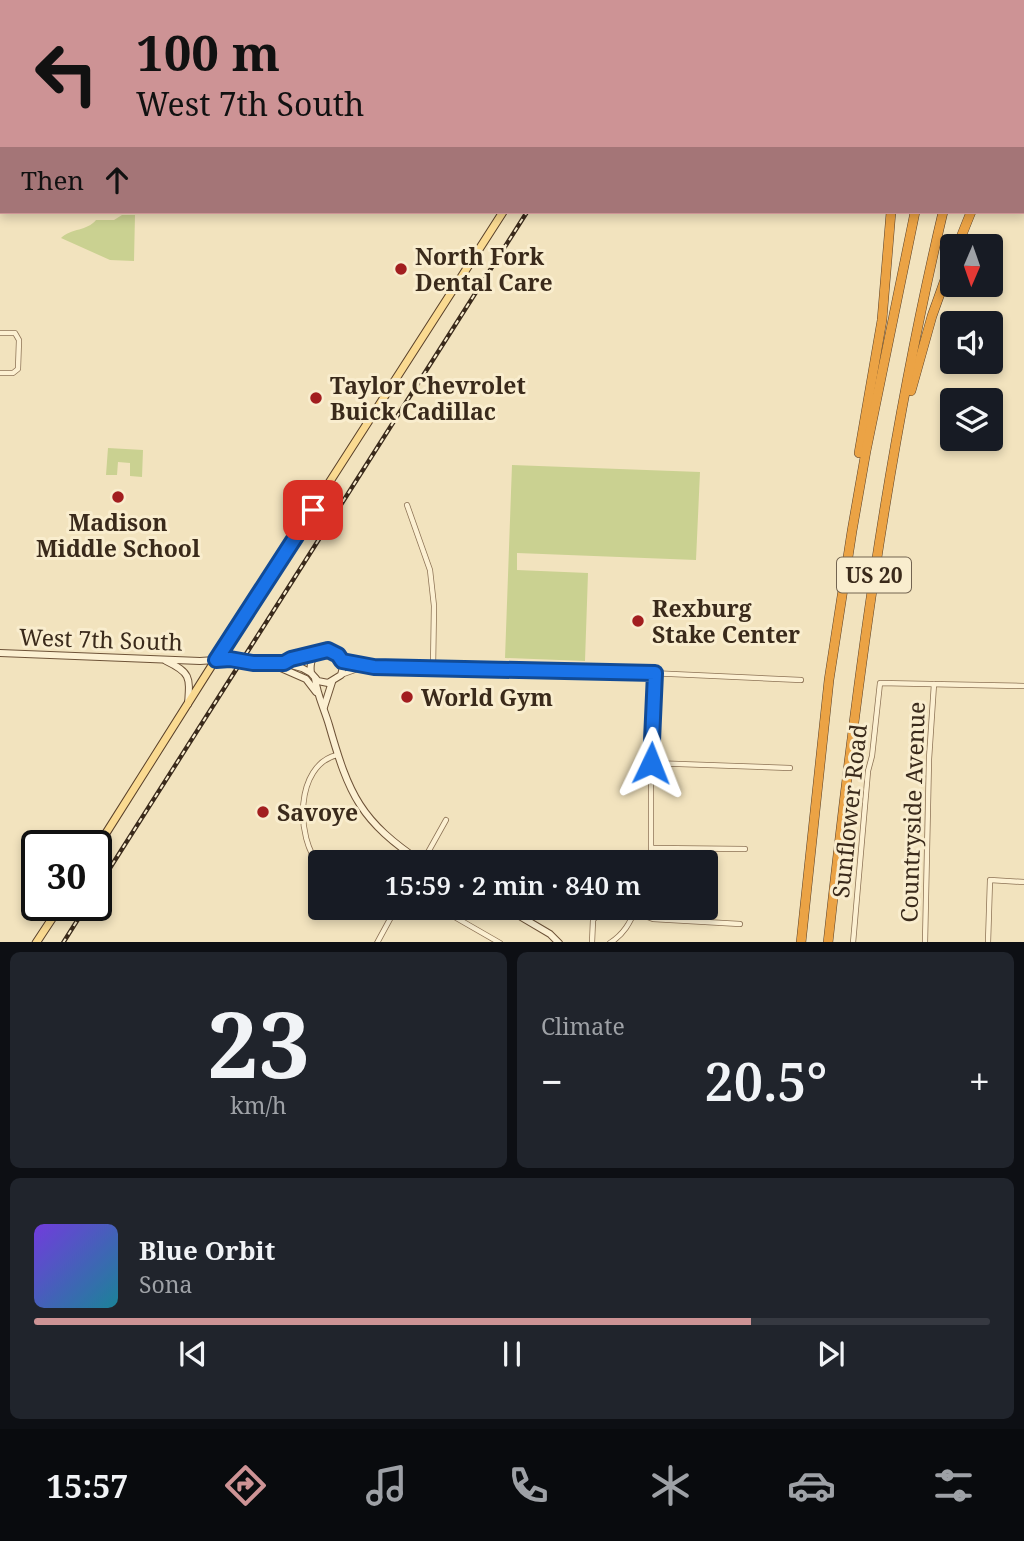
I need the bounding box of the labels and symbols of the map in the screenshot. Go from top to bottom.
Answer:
north arrow [940,234,1003,298]
place label: North Fork Dental Care [415,240,553,298]
marker: North Fork Dental Care [393,261,409,277]
place label: Taylor Chevrolet Buick Cadillac [330,369,526,427]
marker: Taylor Chevrolet Buick Cadillac [308,390,324,406]
pin [283,480,343,540]
marker: Madison Middle School [110,489,126,505]
place label: Madison Middle School [36,506,200,564]
road number: US 20 [837,558,911,592]
place label: Rexburg Stake Center [652,592,800,650]
marker: Rexburg Stake Center [630,613,646,629]
street label: West 7th South [18,620,184,658]
place label: World Gym [421,681,553,713]
marker: World Gym [399,689,415,705]
street label: Countryside Avenue [892,701,932,923]
street label: Sunflower Road [824,722,874,900]
position arrow [614,726,688,800]
place label: Savoye [277,796,358,828]
marker: Savoye [255,804,271,820]
speed limit sign: 30 [21,830,112,921]

